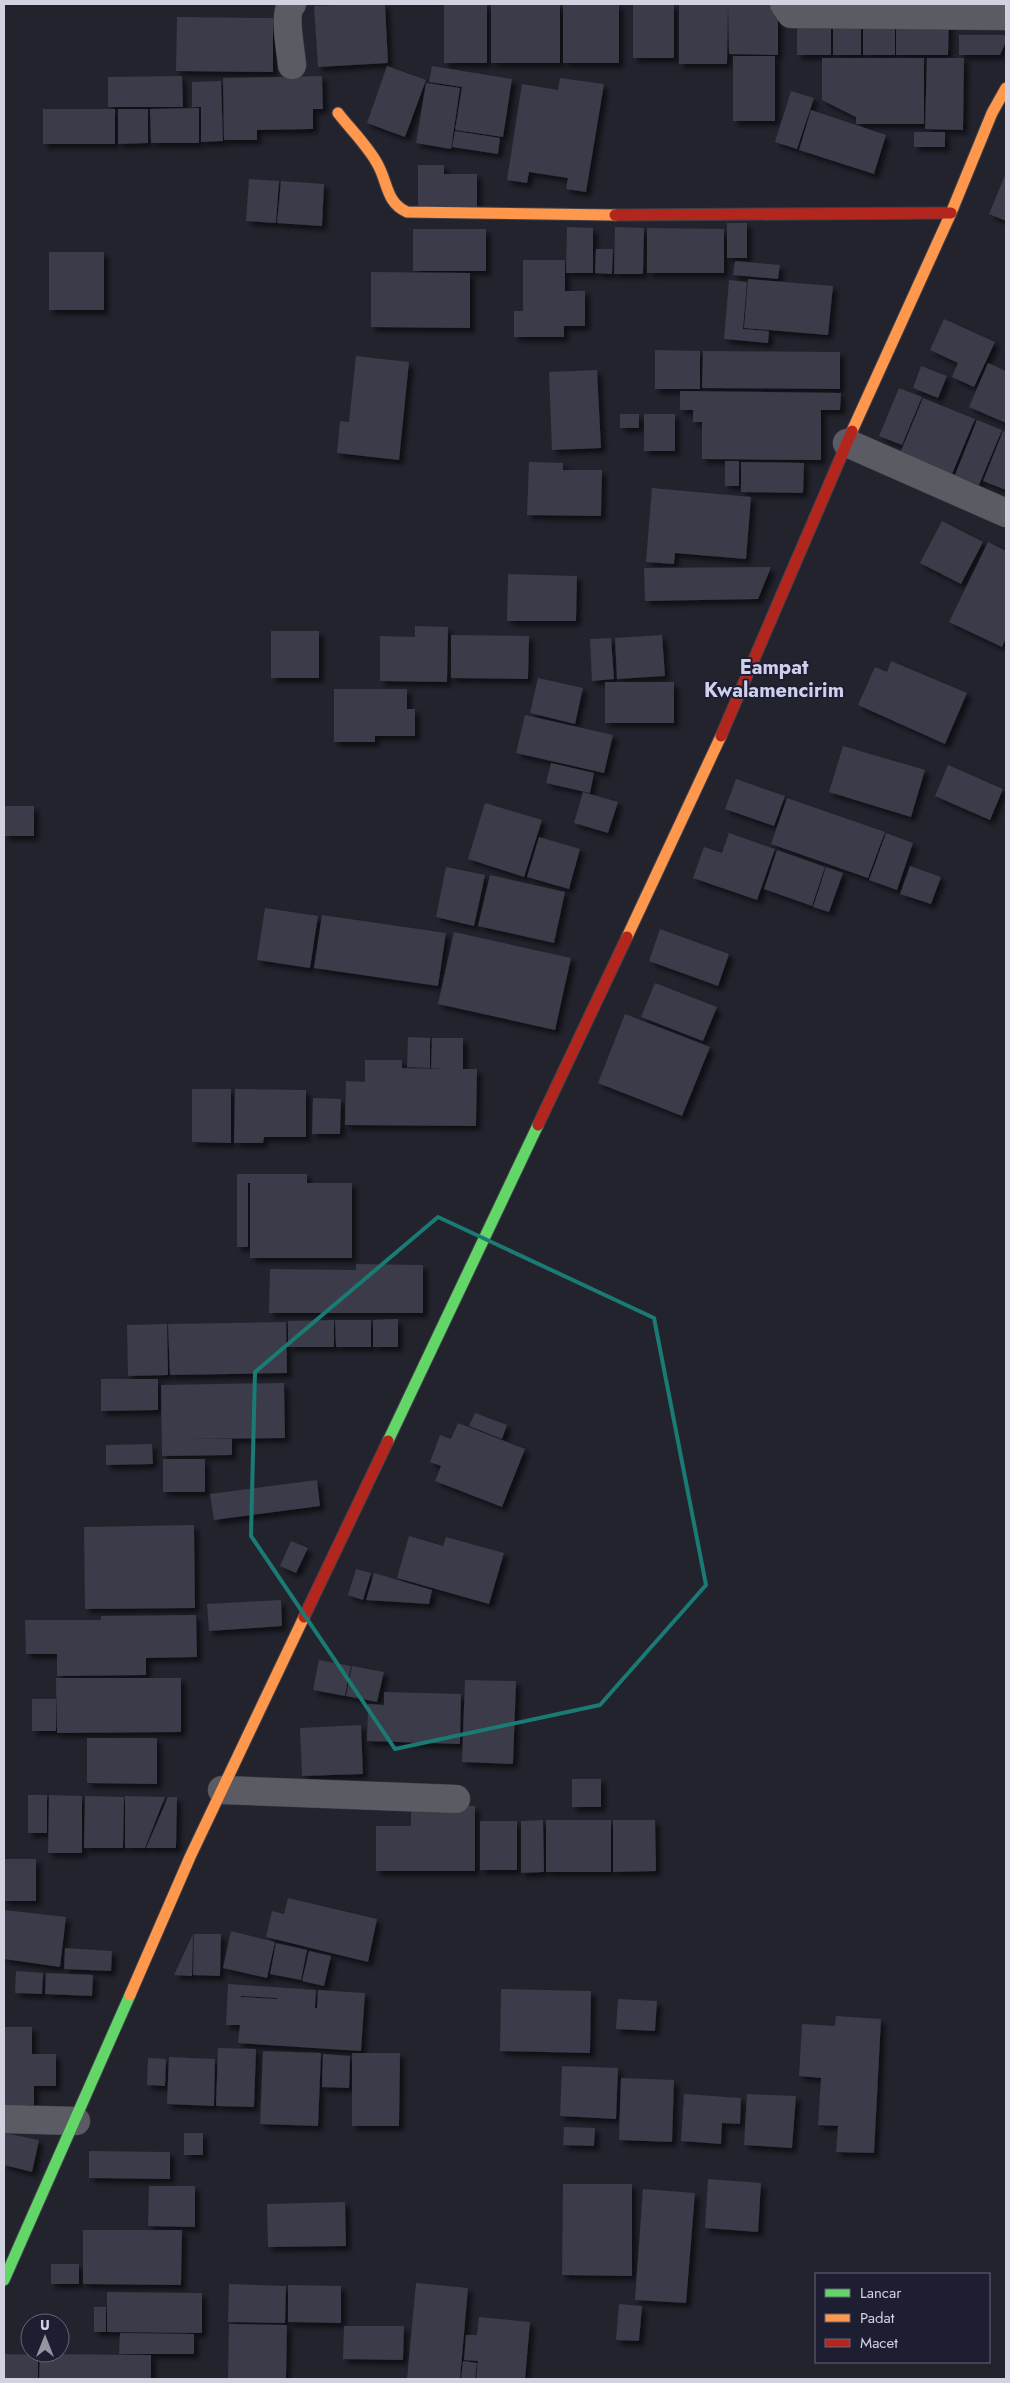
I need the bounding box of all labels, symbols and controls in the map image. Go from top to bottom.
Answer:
district label: Eampat Kwalamencirim [704,653,844,705]
legend [815,2273,990,2363]
text: Lancar [860,2282,902,2304]
text: Padat [860,2307,895,2329]
north arrow [20,2313,70,2363]
text: U [40,2315,50,2335]
text: Macet [860,2332,898,2354]

